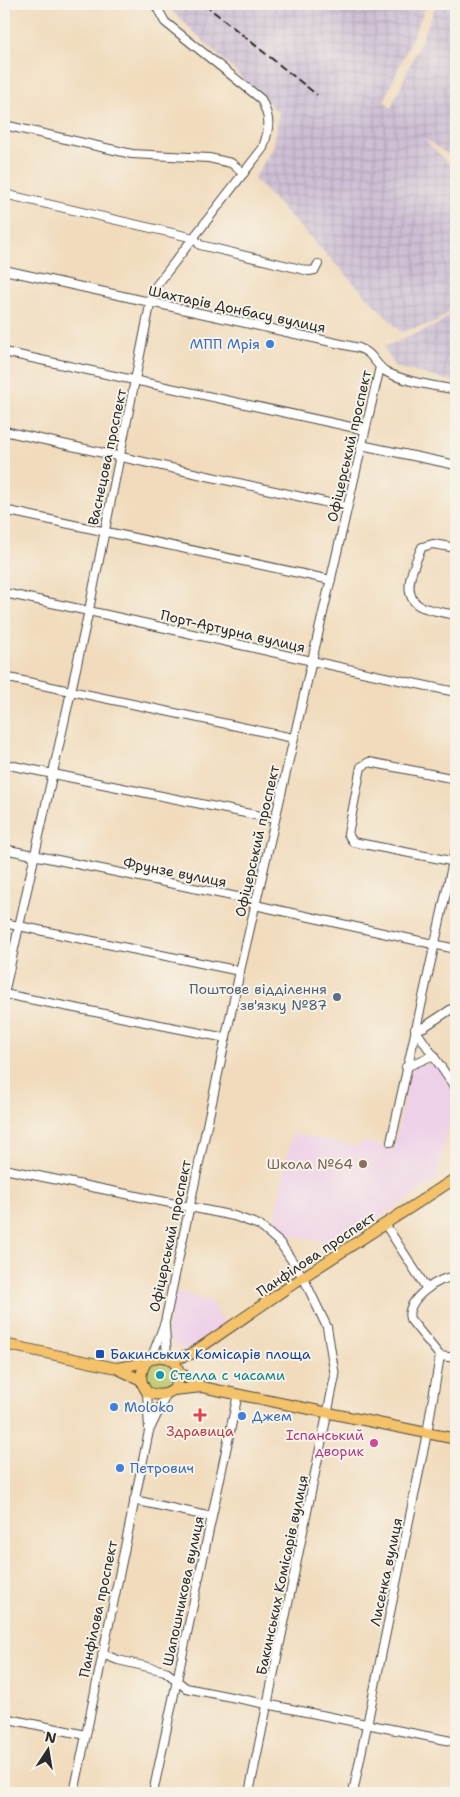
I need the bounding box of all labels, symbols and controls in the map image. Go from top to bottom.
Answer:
street label: Шахтарів Донбасу вулиця [147,281,327,337]
place label: МПП Мрія [190,335,260,353]
marker: МПП Мрія [264,338,276,350]
street label: Офіцерський проспект [323,368,375,524]
street label: Васнецова проспект [84,386,130,527]
street label: Порт-Артурна вулиця [159,606,307,656]
street label: Офіцерський проспект [231,763,283,919]
street label: Фрунзе вулиця [122,853,228,891]
place label: Поштове відділення зв'язку №87 [189,980,327,1014]
marker: Поштове відділення зв'язку №87 [331,991,343,1003]
place label: Школа №64 [267,1155,353,1173]
street label: Офіцерський проспект [145,1157,195,1314]
marker: Школа №64 [357,1158,369,1170]
street label: Панфілова проспект [253,1207,380,1300]
place label: Бакинських Комісарів площа [110,1345,311,1363]
marker: Бакинських Комісарів площа [94,1348,106,1360]
place label: Стелла с часами [170,1366,285,1384]
marker: Стелла с часами [154,1369,166,1381]
place label: Moloko [124,1398,174,1416]
marker: Moloko [108,1401,120,1413]
place label: Джем [252,1407,292,1425]
marker: Здравица [194,1409,206,1421]
marker: Джем [236,1410,248,1422]
place label: Здравица [166,1422,234,1440]
place label: Іспанський дворик [286,1426,365,1460]
marker: Іспанський дворик [368,1437,380,1449]
place label: Петрович [130,1459,194,1477]
marker: Петрович [114,1462,126,1474]
street label: Бакинських Комісарів вулиця [252,1473,312,1677]
street label: Шапошникова вулиця [158,1514,208,1668]
street label: Лисенка вулиця [366,1516,406,1628]
street label: Панфілова проспект [75,1538,121,1679]
north arrow [22,1724,72,1774]
text: N [43,1727,58,1747]

